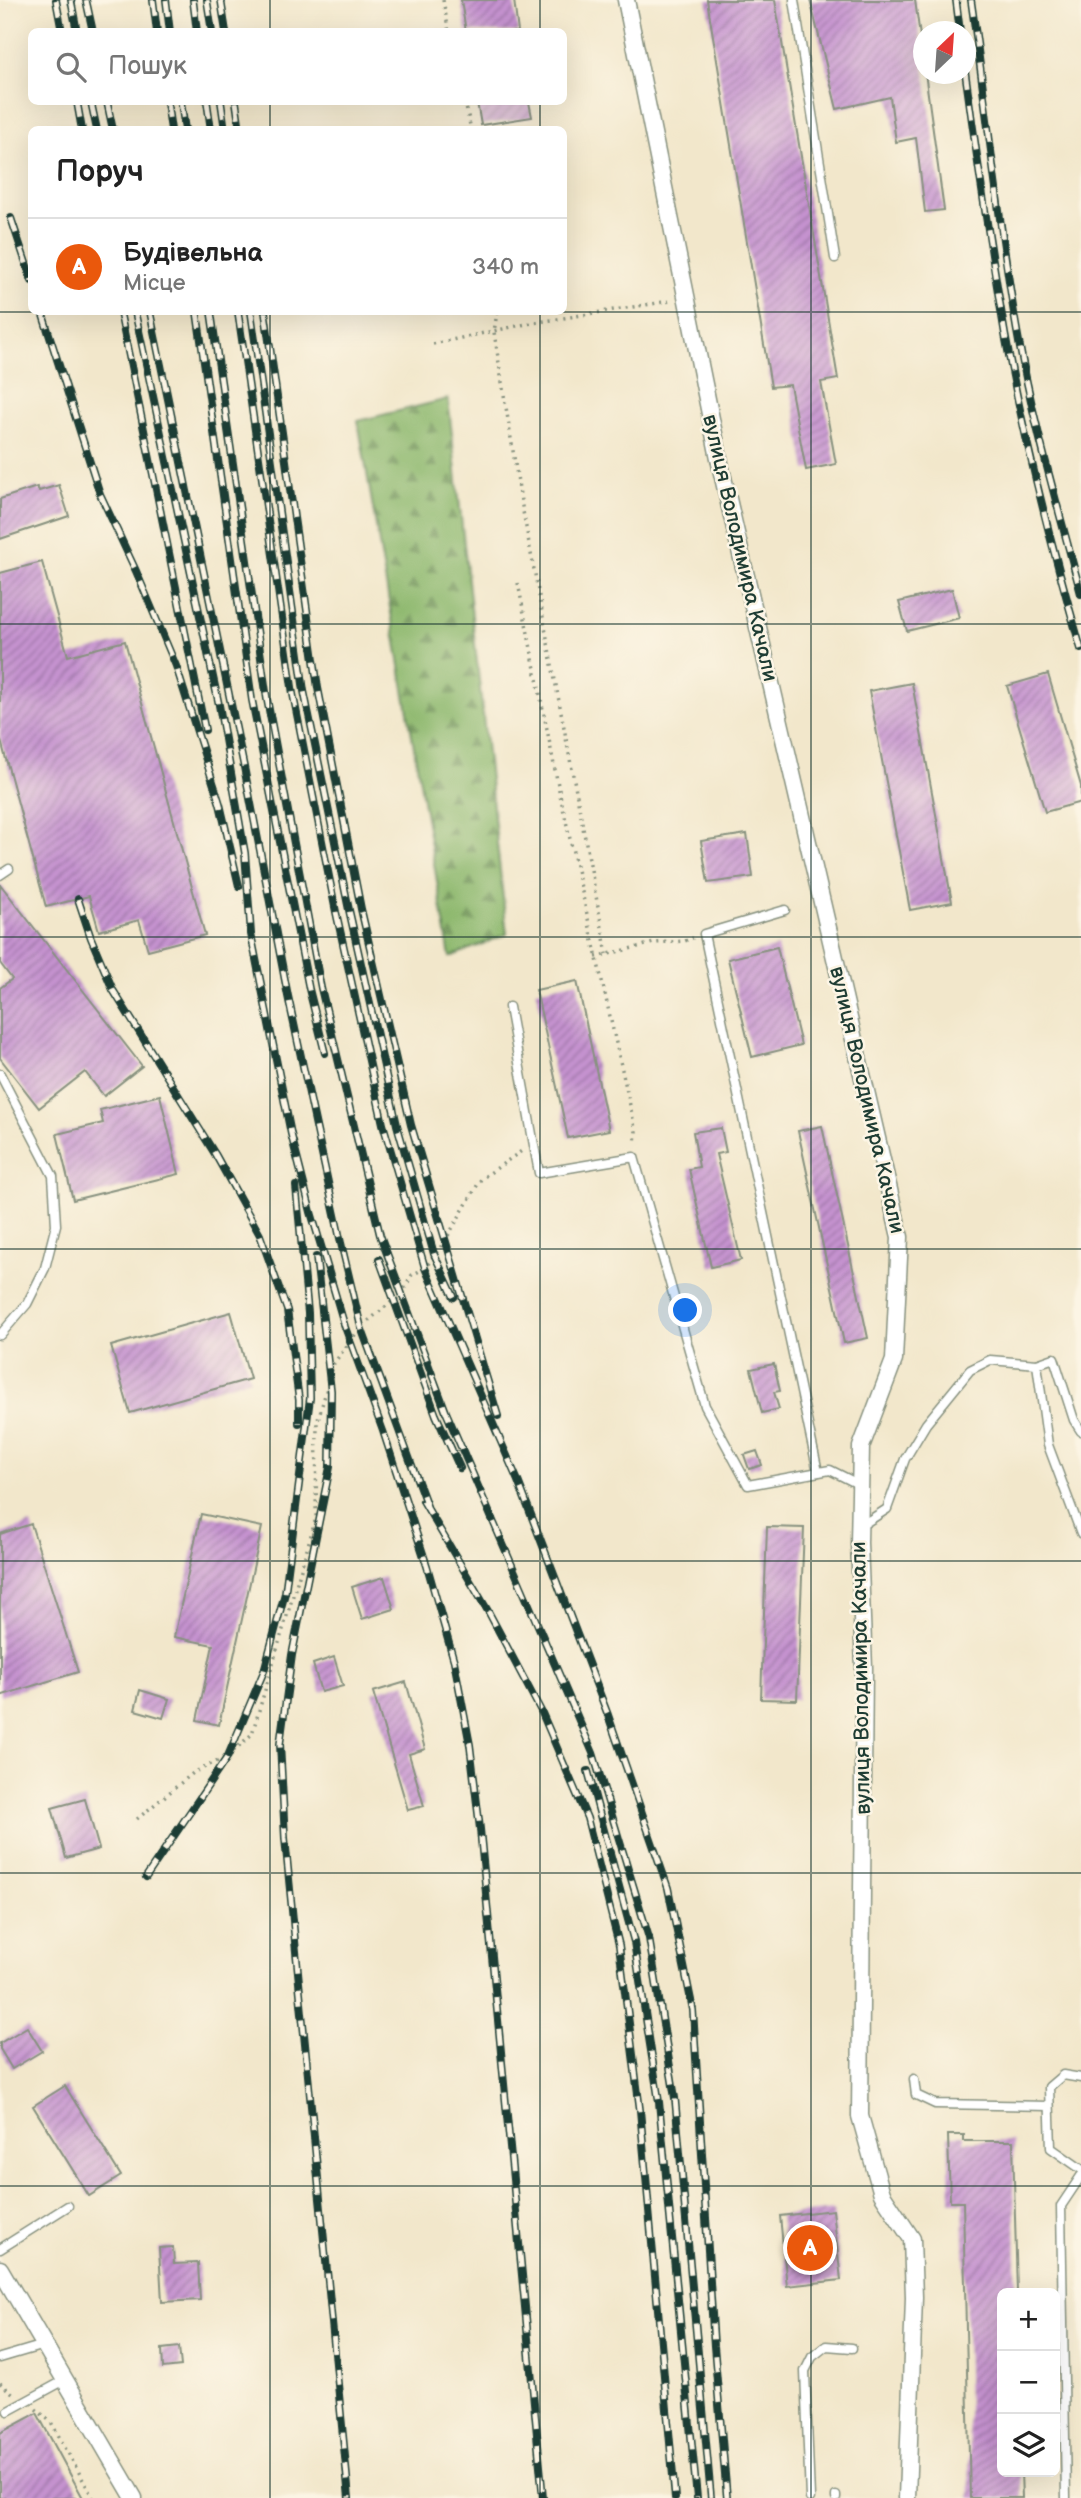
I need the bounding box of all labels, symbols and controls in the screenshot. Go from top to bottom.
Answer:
north arrow [913,21,976,84]
search box [28,28,567,105]
icon: search [52,48,90,86]
text: Пошук [108,51,187,82]
text: Поруч [56,154,144,190]
text: Будівельна [123,238,263,269]
text: A [72,253,86,281]
text: 340 m [472,253,539,281]
text: Місце [123,269,186,297]
street label: вулиця Володимира Качали [697,412,783,684]
street label: вулиця Володимира Качали [824,964,910,1236]
your location [668,1293,702,1327]
street label: вулиця Володимира Качали [846,1541,876,1815]
pin: A [787,2222,833,2274]
map controls [997,2288,1060,2477]
button: + [997,2288,1060,2351]
button: − [997,2351,1060,2414]
button: layers [997,2414,1060,2477]

